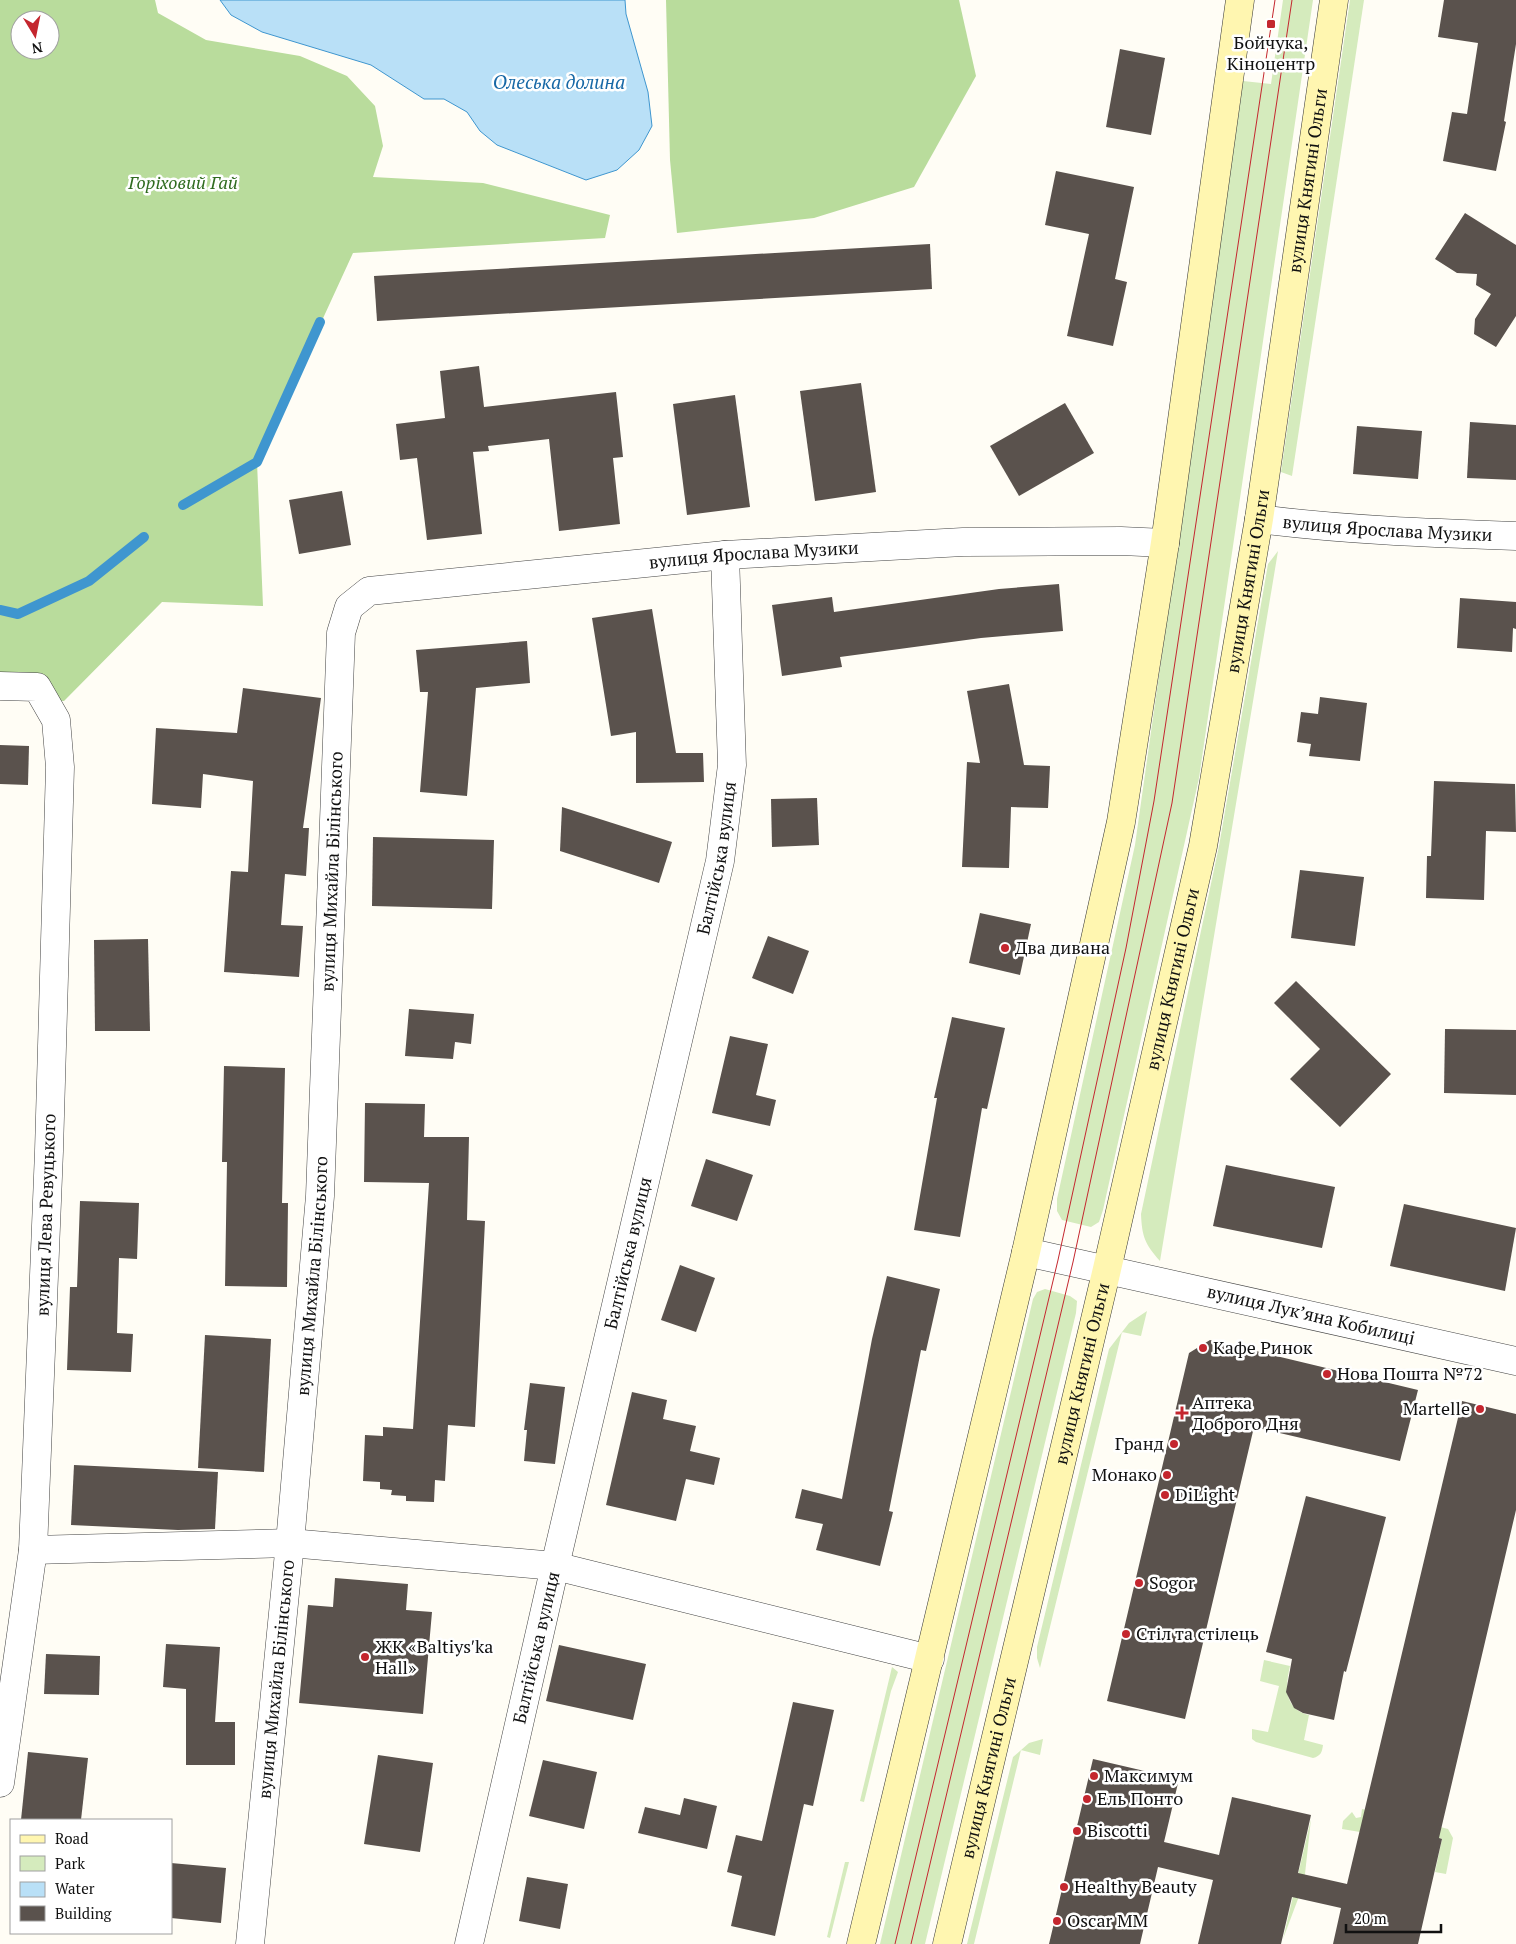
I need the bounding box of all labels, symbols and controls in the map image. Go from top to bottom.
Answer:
north arrow [10,10,60,60]
marker: Бойчука, Кіноцентр [1265,18,1277,30]
place label: Бойчука, Кіноцентр [1227,30,1315,75]
text: N [30,38,44,59]
water label: Олеська долина [493,69,625,94]
street label: вулиця Княгині Ольги [1282,87,1332,274]
park label: Горіховий Гай [127,170,238,194]
street label: вулиця Княгині Ольги [1220,488,1274,675]
street label: вулиця Ярослава Музики [1281,509,1493,546]
street label: вулиця Ярослава Музики [648,535,859,574]
street label: вулиця Михайла Білінського [315,751,348,992]
street label: Балтійська вулиця [690,780,741,937]
street label: вулиця Княгині Ольги [1140,885,1204,1072]
place label: Два дивана [1015,935,1110,959]
marker: Два дивана [999,942,1011,954]
street label: вулиця Лева Ревуцького [29,1113,61,1317]
street label: вулиця Михайла Білінського [290,1155,332,1397]
street label: Балтійська вулиця [598,1174,657,1331]
street label: вулиця Лукʼяна Кобилиці [1205,1278,1417,1350]
street label: вулиця Княгині Ольги [1048,1280,1114,1467]
place label: Кафе Ринок [1213,1335,1313,1359]
marker: Кафе Ринок [1197,1342,1209,1354]
place label: Нова Пошта №72 [1337,1361,1483,1385]
marker: Нова Пошта №72 [1321,1368,1333,1380]
place label: Аптека Доброго Дня [1192,1390,1299,1435]
place label: Martelle [1403,1396,1470,1420]
marker: Martelle [1474,1403,1486,1415]
marker: Аптека Доброго Дня [1176,1407,1188,1419]
place label: Гранд [1115,1431,1164,1455]
marker: Гранд [1168,1438,1180,1450]
place label: Монако [1092,1462,1157,1486]
marker: Монако [1161,1469,1173,1481]
place label: DiLight [1175,1482,1235,1506]
marker: DiLight [1159,1489,1171,1501]
street label: вулиця Михайла Білінського [252,1558,299,1800]
street label: Балтійська вулиця [507,1569,564,1726]
place label: Sogor [1149,1570,1195,1594]
marker: Sogor [1133,1577,1145,1589]
place label: Стіл та стілець [1136,1621,1259,1645]
marker: Стіл та стілець [1120,1628,1132,1640]
place label: ЖК «Baltiysʹka Hall» [375,1634,493,1679]
marker: ЖК «Baltiysʹka Hall» [359,1651,371,1663]
street label: вулиця Княгині Ольги [955,1674,1021,1861]
place label: Максимум [1104,1763,1193,1787]
marker: Максимум [1088,1770,1100,1782]
place label: Ель Понто [1097,1786,1183,1810]
marker: Ель Понто [1081,1793,1093,1805]
place label: Biscotti [1087,1818,1148,1842]
legend [10,1819,172,1934]
marker: Biscotti [1071,1825,1083,1837]
text: Road [55,1828,88,1848]
text: Park [55,1853,85,1873]
place label: Healthy Beauty [1074,1874,1198,1898]
text: Water [55,1878,95,1898]
marker: Healthy Beauty [1058,1881,1070,1893]
scale bar [1346,1902,1441,1934]
text: Building [55,1903,113,1923]
place label: Oscar MM [1067,1908,1148,1932]
text: 20 m [1354,1908,1387,1928]
marker: Oscar MM [1051,1915,1063,1927]

